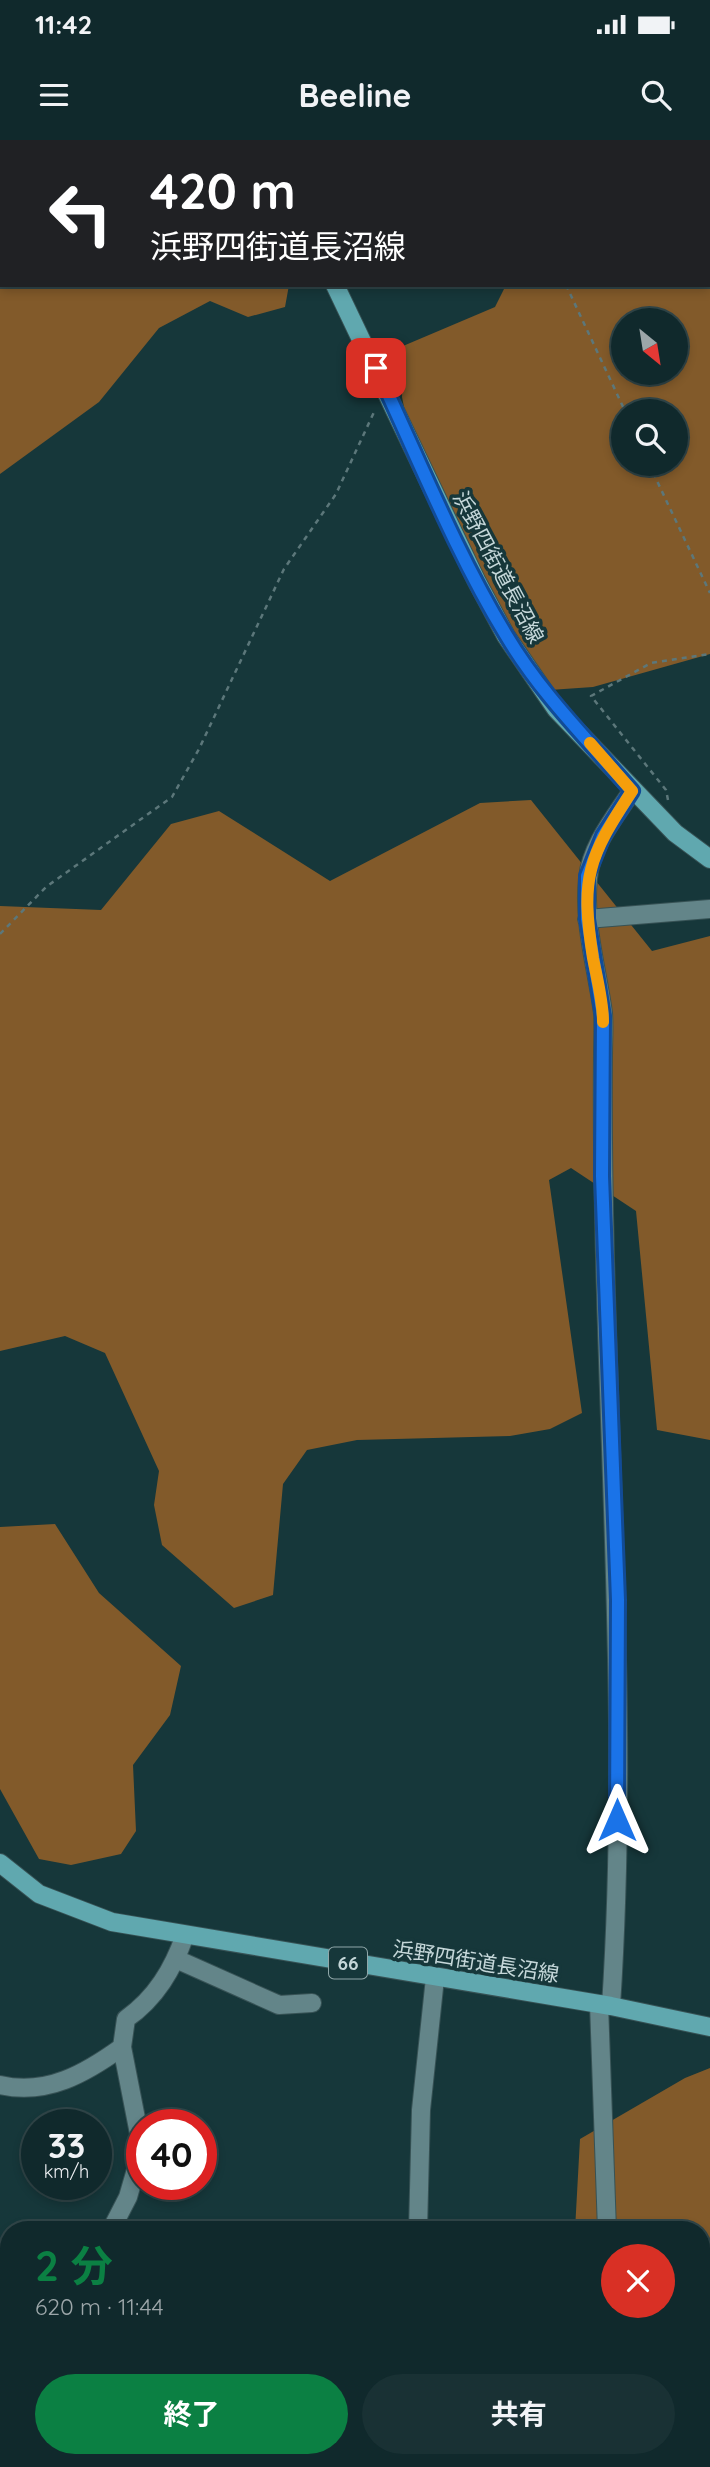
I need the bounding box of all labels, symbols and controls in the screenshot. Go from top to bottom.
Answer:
text: 11:42 [35,8,92,41]
text: Beeline [299,75,411,115]
icon: menu [35,76,73,114]
icon: search [637,76,675,114]
text: 420 m [150,160,296,221]
icon: left [35,168,126,259]
text: 浜野四街道長沼線 [150,226,406,266]
north arrow [611,308,688,385]
map controls [611,308,688,476]
pin [346,338,406,398]
icon: arrive [357,349,395,387]
button: search [611,399,688,476]
street label: 浜野四街道長沼線 [448,487,550,647]
position arrow [580,1783,654,1857]
street label: 浜野四街道長沼線 [391,1935,561,1987]
road number: 66 [329,1948,367,1979]
speed limit sign: 40 [126,2109,217,2200]
text: 33 [48,2123,85,2167]
text: km/h [44,2160,89,2183]
text: 2 分 [35,2239,113,2292]
button: close [601,2244,675,2318]
text: 620 m · 11:44 [35,2292,164,2321]
button: 終了 [35,2374,348,2454]
button: 共有 [362,2374,675,2454]

